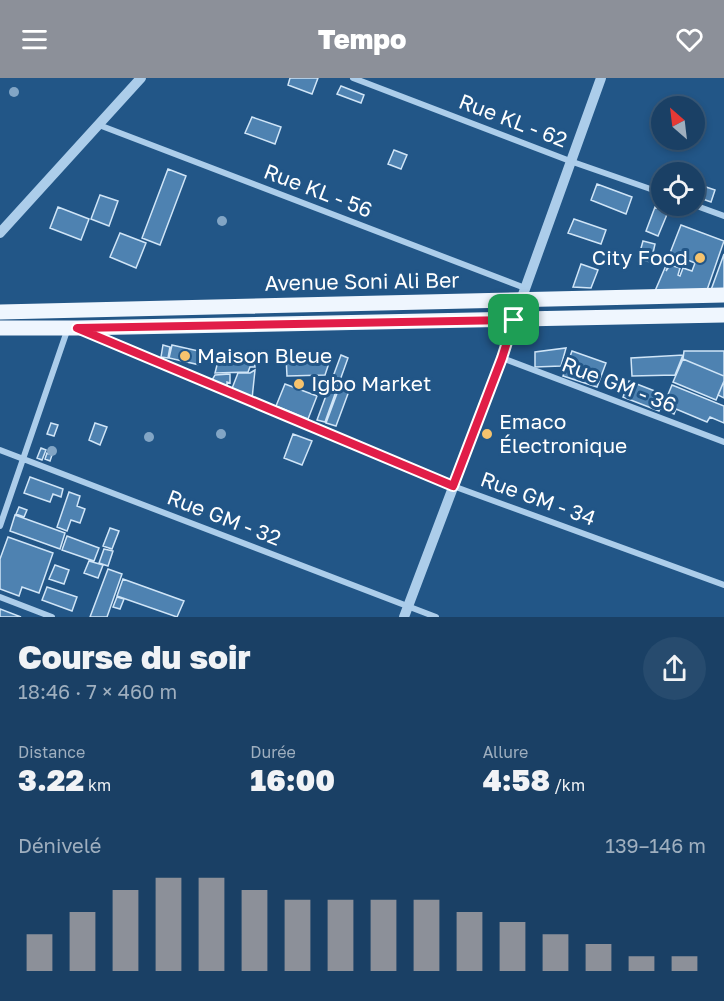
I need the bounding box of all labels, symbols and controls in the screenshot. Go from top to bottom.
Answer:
icon: menu [18,23,51,56]
text: Tempo [318,23,406,55]
icon: heart [673,23,706,56]
street label: Rue KL - 62 [456,88,571,153]
north arrow [651,96,705,150]
map controls [651,96,705,216]
street label: Rue KL - 56 [261,158,376,223]
button: locate [651,162,705,216]
place label: City Food [592,244,688,270]
marker: City Food [693,251,707,265]
street label: Avenue Soni Ali Ber [264,266,460,296]
pin [488,294,539,345]
icon: arrive [497,303,530,336]
place label: Maison Bleue [197,342,332,368]
marker: Maison Bleue [178,349,192,363]
street label: Rue GM - 36 [559,350,680,418]
place label: Igbo Market [311,370,431,396]
marker: Igbo Market [292,377,306,391]
place label: Emaco Électronique [499,408,627,458]
marker: Emaco Électronique [480,427,494,441]
street label: Rue GM - 34 [477,465,599,531]
street label: Rue GM - 32 [164,483,285,551]
text: Course du soir [18,637,251,676]
button: share [643,637,706,700]
text: 18:46 · 7 × 460 m [18,679,177,703]
text: Distance [18,742,85,762]
text: Durée [250,742,296,762]
text: Allure [483,742,528,762]
text: 3.22 [18,762,84,798]
text: 16:00 [250,762,335,798]
text: 4:58 [483,762,550,798]
text: km [84,775,111,795]
text: /km [550,775,585,795]
text: Dénivelé [18,833,101,857]
text: 139–146 m [605,833,706,857]

